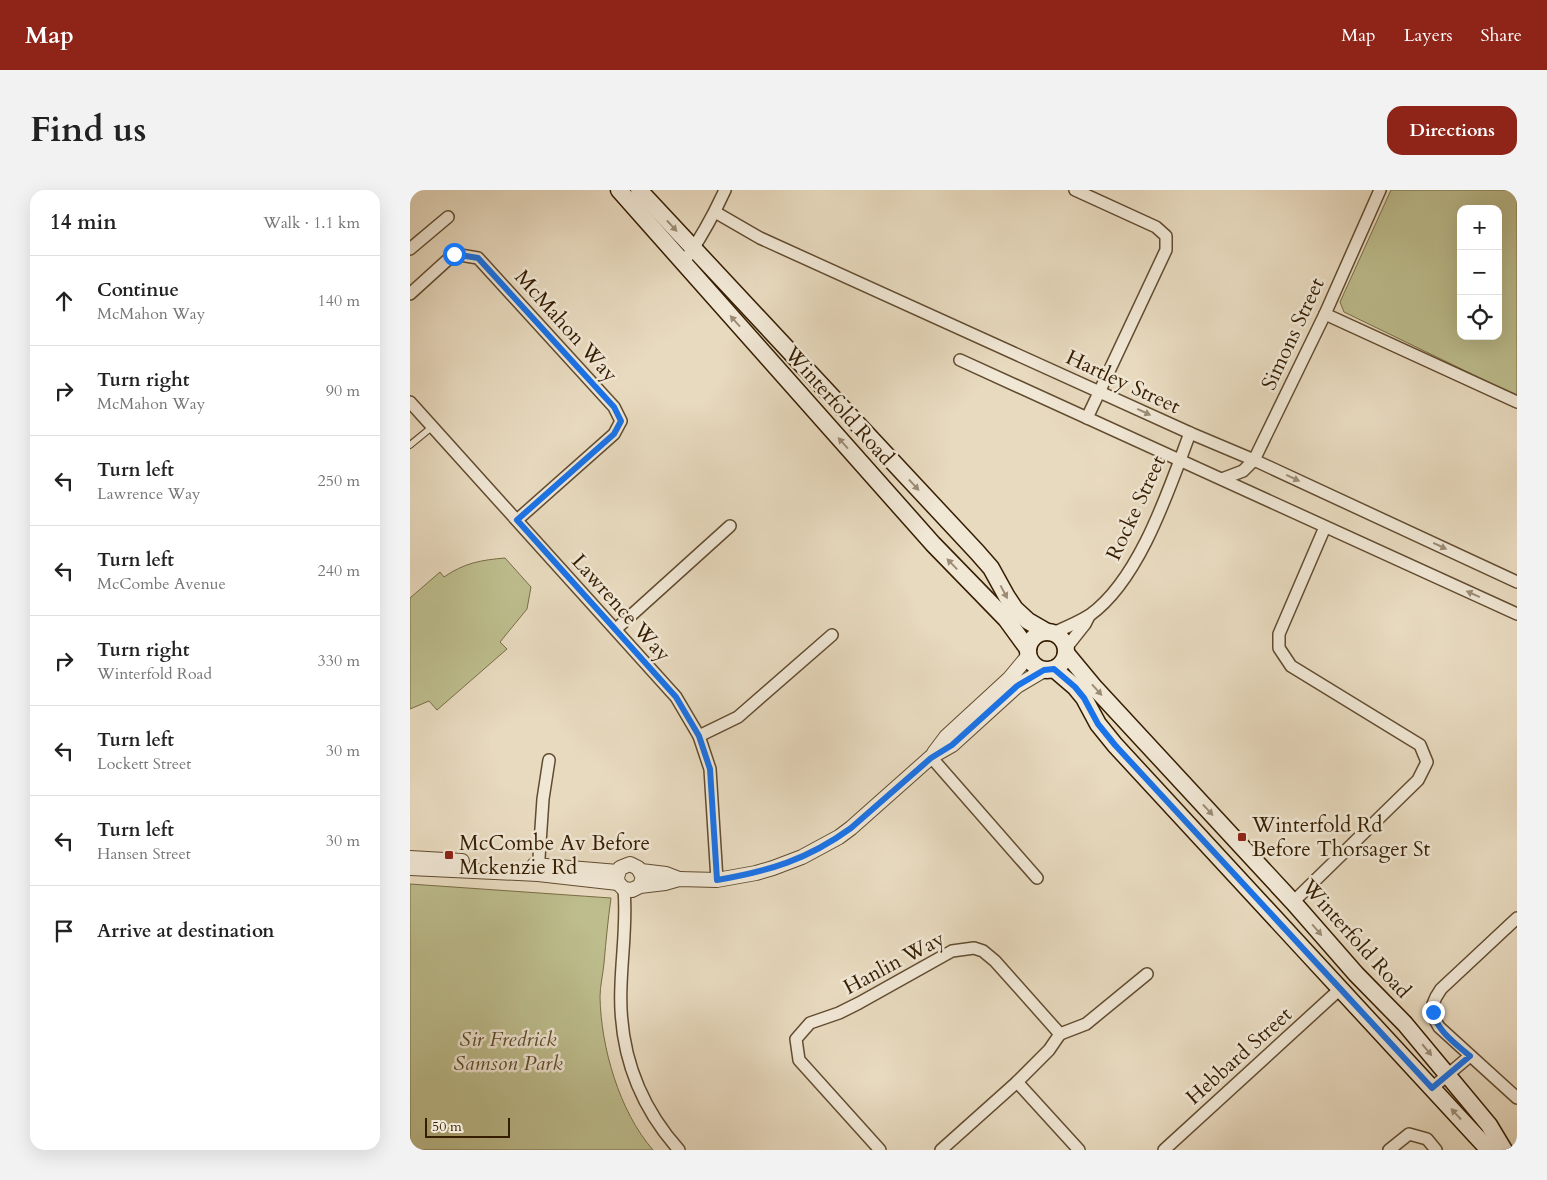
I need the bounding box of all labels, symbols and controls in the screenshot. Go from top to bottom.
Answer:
text: Map [25,19,74,52]
text: Map [1341,23,1376,48]
text: Layers [1404,23,1453,48]
text: Share [1481,23,1522,48]
text: Find us [30,106,146,154]
button: Directions [1387,106,1517,155]
map controls [1457,205,1502,340]
button: + [1457,205,1502,250]
text: 14 min [50,208,117,237]
text: Walk · 1.1 km [263,212,360,234]
one-way arrow [666,219,678,231]
route start [443,243,466,266]
button: − [1457,250,1502,295]
street label: McMahon Way [508,264,624,388]
street label: Simons Street [1254,273,1332,395]
text: Continue [97,277,179,303]
icon: ahead [50,287,78,315]
text: 140 m [318,290,360,312]
button: locate [1457,295,1502,340]
text: McMahon Way [97,303,205,325]
one-way arrow [729,316,741,328]
street label: Winterfold Road [777,339,900,472]
street label: Hartley Street [1061,343,1185,421]
text: Turn right [97,367,189,393]
icon: right [50,377,78,405]
text: 90 m [326,380,360,402]
text: McMahon Way [97,393,205,415]
one-way arrow [1137,408,1151,416]
one-way arrow [837,437,849,449]
street label: Rocke Street [1099,451,1173,565]
text: Turn left [97,457,174,483]
icon: left [50,467,78,495]
text: 250 m [318,470,360,492]
one-way arrow [1286,474,1300,482]
one-way arrow [908,479,920,491]
text: Lawrence Way [97,483,201,505]
one-way arrow [1433,542,1447,550]
text: Turn left [97,547,174,573]
street label: Lawrence Way [565,548,677,668]
icon: left [50,557,78,585]
one-way arrow [946,558,958,570]
text: 240 m [318,560,360,582]
text: McCombe Avenue [97,573,226,595]
one-way arrow [1000,585,1008,599]
one-way arrow [1466,590,1480,598]
text: Turn right [97,637,189,663]
icon: right [50,647,78,675]
text: 330 m [318,650,360,672]
text: Winterfold Road [97,663,212,685]
one-way arrow [1091,684,1103,696]
text: Turn left [97,727,174,753]
icon: left [50,737,78,765]
text: 30 m [326,740,360,762]
text: Lockett Street [97,753,191,775]
one-way arrow [1202,803,1214,815]
place label: Winterfold Rd Before Thorsager St [1251,811,1431,864]
text: Turn left [97,817,174,843]
icon: left [50,827,78,855]
place label: McCombe Av Before Mckenzie Rd [459,829,650,882]
text: 30 m [326,830,360,852]
marker: Winterfold Rd Before Thorsager St [1236,831,1248,843]
text: Hansen Street [97,843,191,865]
marker: McCombe Av Before Mckenzie Rd [443,849,455,861]
street label: Winterfold Road [1294,872,1417,1005]
icon: arrive [50,917,78,945]
text: Arrive at destination [97,918,274,944]
one-way arrow [1311,923,1323,935]
street label: Hanlin Way [838,924,950,1002]
street label: Hebbard Street [1180,1000,1299,1112]
route end [1422,1001,1445,1024]
park label: Sir Fredrick Samson Park [453,1025,563,1078]
one-way arrow [1421,1043,1432,1056]
one-way arrow [1450,1109,1462,1121]
scale bar [425,1115,510,1138]
text: 50 m [432,1117,462,1136]

